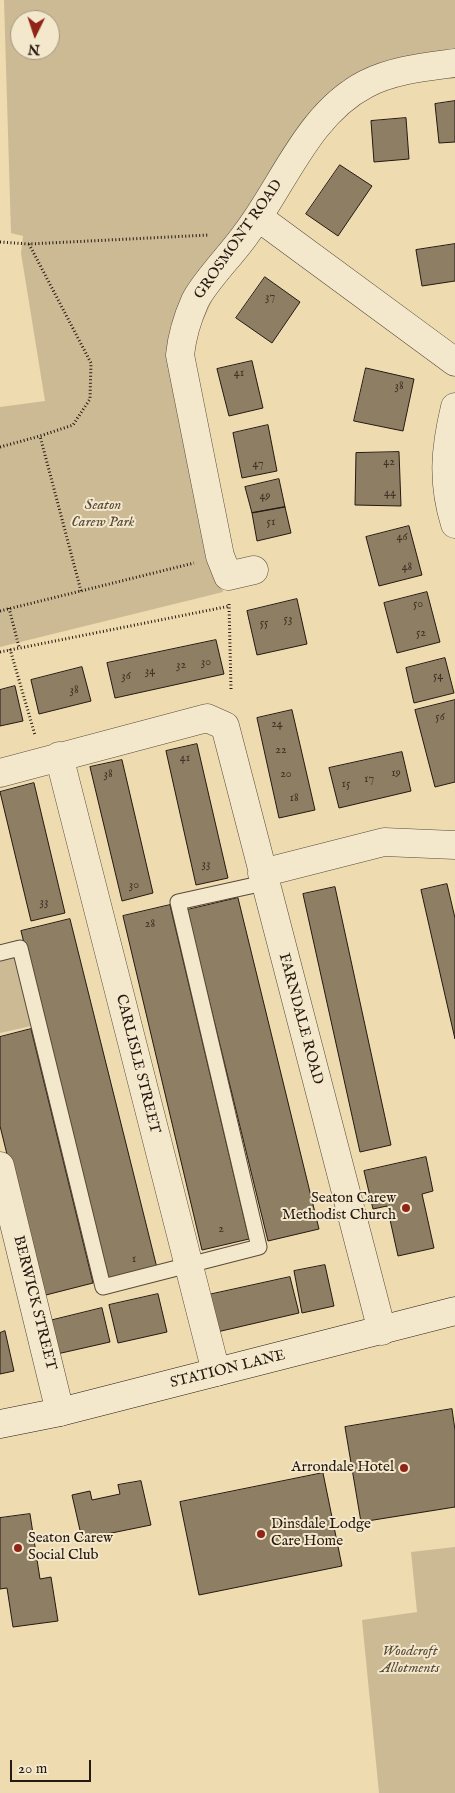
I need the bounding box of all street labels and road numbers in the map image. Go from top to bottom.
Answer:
street label: GROSMONT ROAD [191,177,287,303]
street label: FARNDALE ROAD [274,951,326,1087]
street label: CARLISLE STREET [111,992,163,1136]
street label: BERWICK STREET [9,1234,59,1372]
street label: STATION LANE [169,1347,287,1393]

